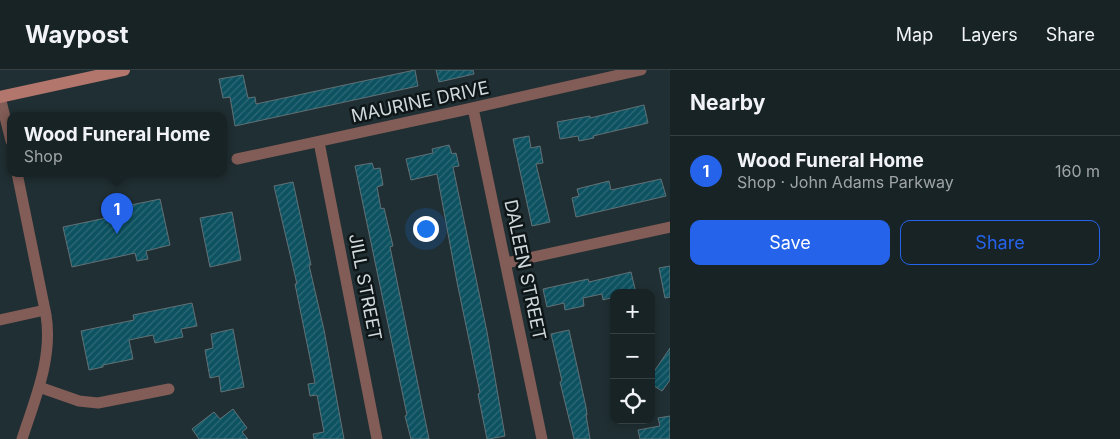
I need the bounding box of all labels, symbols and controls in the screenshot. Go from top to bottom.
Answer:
text: Waypost [25,20,129,49]
text: Map [896,24,933,45]
text: Layers [961,24,1018,45]
text: Share [1046,24,1095,45]
street label: MAURINE DRIVE [349,77,491,126]
text: Nearby [690,90,765,115]
popup [7,112,227,177]
text: Wood Funeral Home [24,123,210,146]
text: Shop [24,146,63,166]
text: Wood Funeral Home [737,149,924,172]
text: 1 [703,161,709,181]
text: 160 m [1055,161,1100,181]
text: Shop · John Adams Parkway [737,172,954,192]
pin: 1 [101,193,133,234]
street label: DALEEN STREET [500,198,551,342]
your location [413,216,439,242]
button: Save [690,220,890,265]
button: Share [900,220,1100,265]
street label: JILL STREET [345,232,386,342]
map controls [610,289,655,424]
button: + [610,289,655,334]
button: − [610,334,655,379]
button: locate [610,379,655,424]

